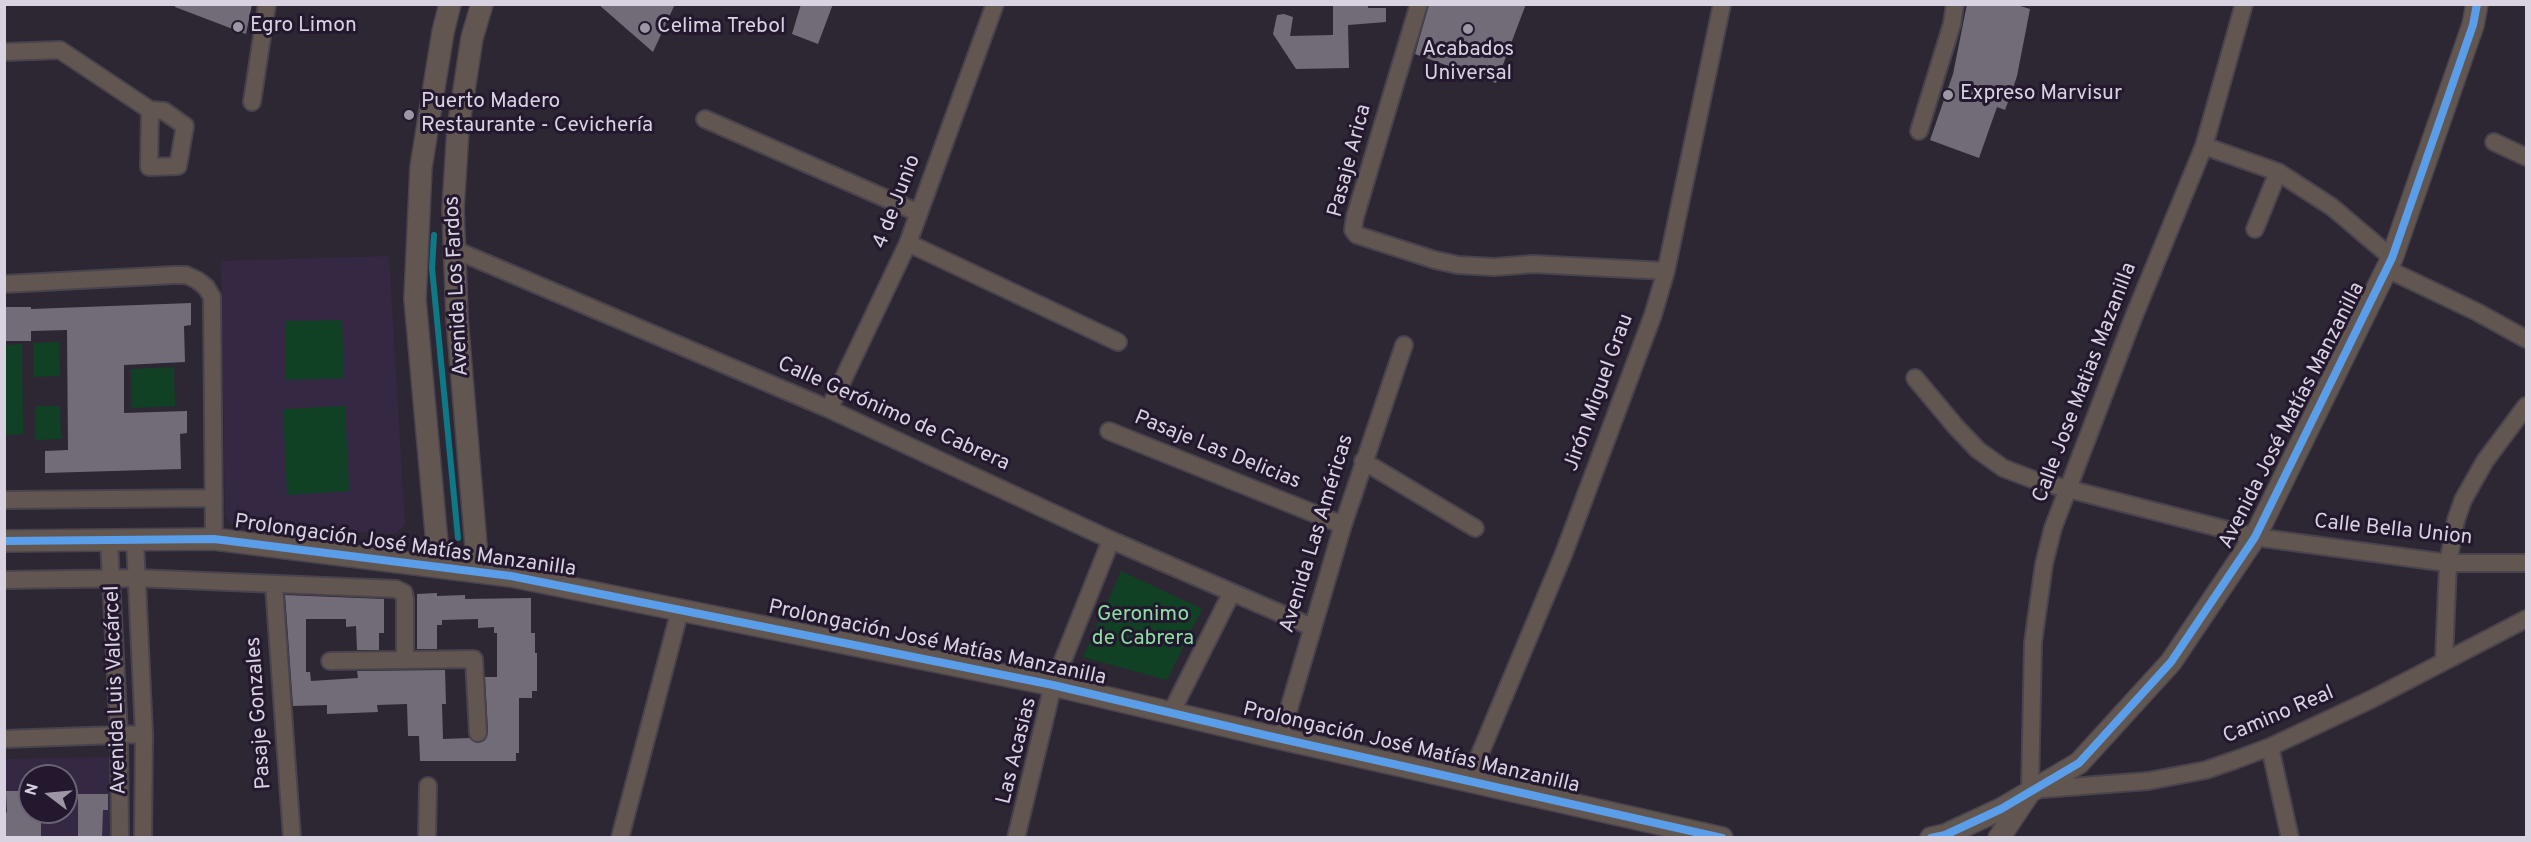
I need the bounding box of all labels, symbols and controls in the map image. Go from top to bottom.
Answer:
place label: Egro Limon [250,14,357,40]
place label: Celima Trebol [657,15,785,41]
marker: Egro Limon [231,20,245,34]
marker: Celima Trebol [638,21,652,35]
marker: Acabados Universal [1461,22,1475,36]
place label: Acabados Universal [1422,38,1514,88]
place label: Expreso Marvisur [1960,82,2122,108]
marker: Expreso Marvisur [1941,88,1955,102]
place label: Puerto Madero Restaurante - Cevichería [421,90,653,140]
street label: Pasaje Arica [1324,102,1378,220]
marker: Puerto Madero Restaurante - Cevichería [402,108,416,122]
street label: 4 de Junio [869,152,927,252]
street label: Avenida Los Fardos [441,195,475,377]
street label: Calle Jose Matias Mazanilla [2029,260,2143,506]
street label: Avenida José Matías Manzanilla [2215,279,2371,553]
street label: Jirón Miguel Grau [1560,311,1640,475]
street label: Calle Gerónimo de Cabrera [773,352,1013,478]
street label: Pasaje Las Delicias [1130,406,1304,496]
street label: Avenida Las Américas [1276,432,1360,636]
street label: Calle Bella Union [2313,510,2473,552]
street label: Prolongación José Matías Manzanilla [232,511,578,583]
street label: Avenida Luis Valcárcel [101,585,133,795]
street label: Prolongación José Matías Manzanilla [766,596,1108,692]
park label: Geronimo de Cabrera [1092,603,1194,653]
street label: Pasaje Gonzales [242,636,278,790]
street label: Camino Real [2220,681,2338,751]
street label: Las Acasias [993,695,1043,807]
street label: Prolongación José Matías Manzanilla [1240,698,1582,800]
north arrow [18,764,78,824]
text: N [21,781,44,798]

